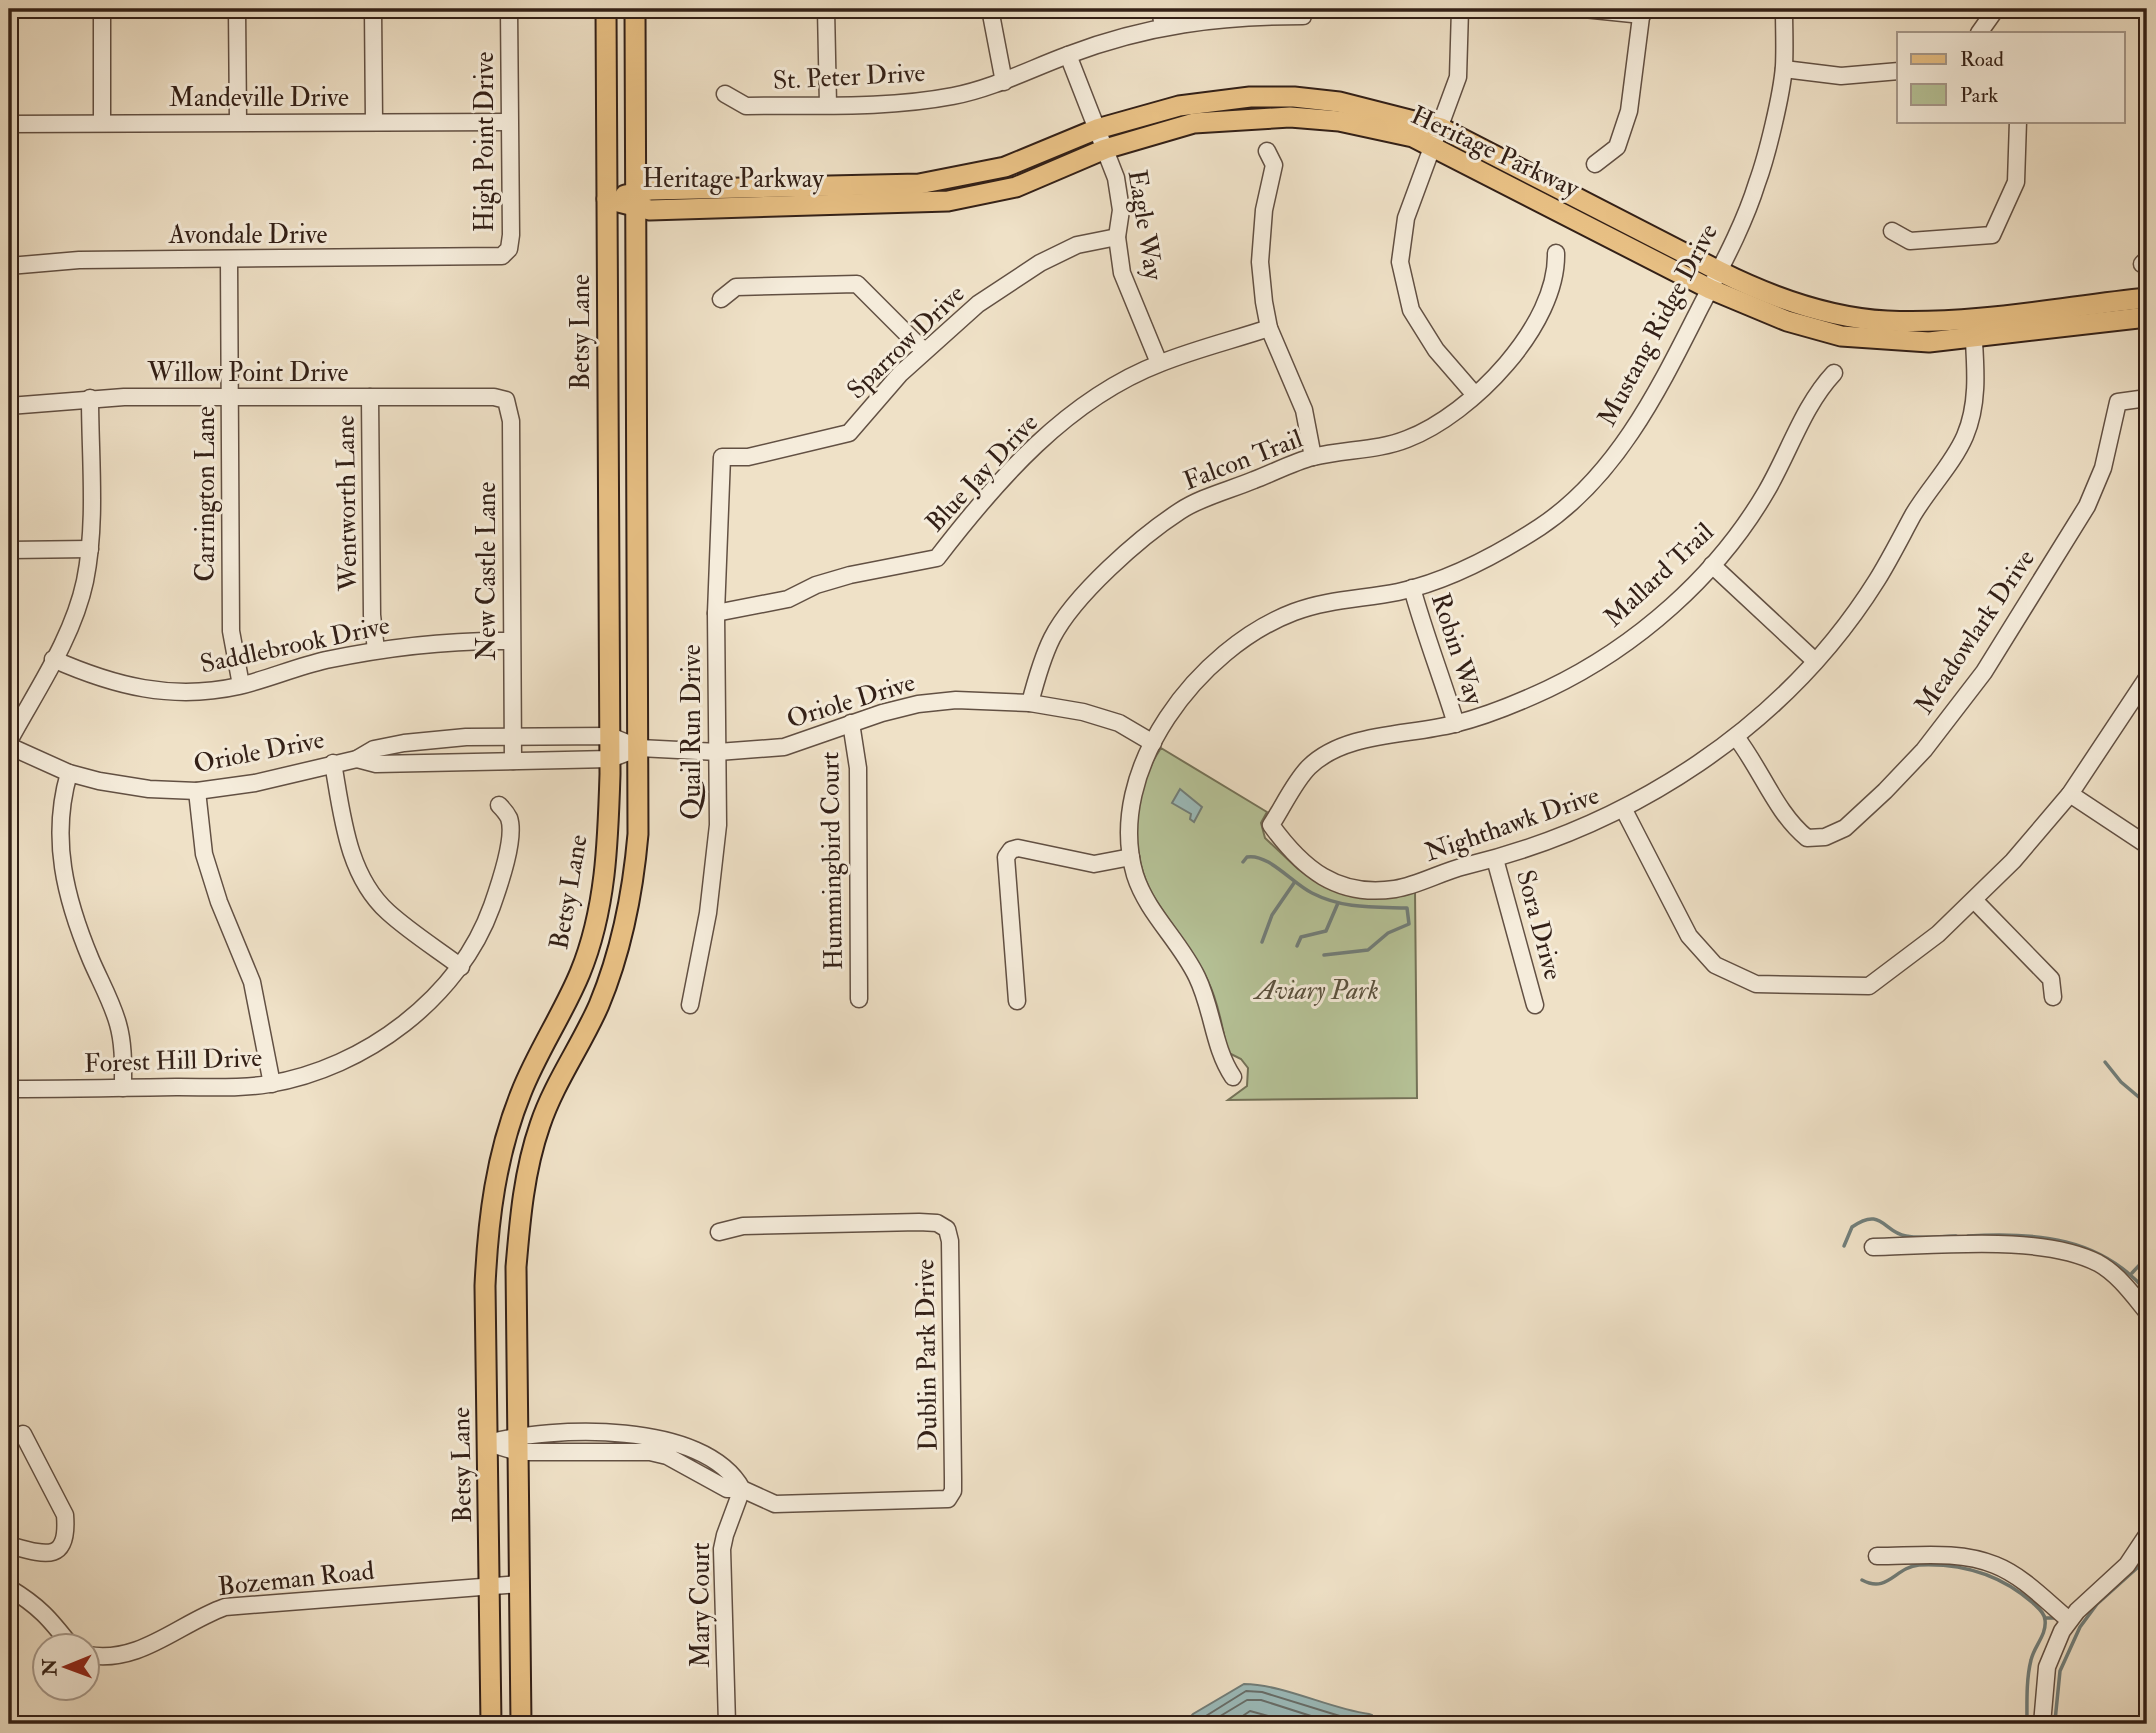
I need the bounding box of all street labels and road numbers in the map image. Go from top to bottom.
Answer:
street label: High Point Drive [469,52,501,232]
street label: St. Peter Drive [772,57,926,97]
street label: Mandeville Drive [169,82,349,114]
street label: Heritage Parkway [1406,99,1585,205]
street label: Heritage Parkway [642,163,824,195]
street label: Eagle Way [1121,168,1170,283]
street label: Mustang Ridge Drive [1591,218,1725,432]
street label: Avondale Drive [168,219,327,251]
street label: Betsy Lane [565,274,597,390]
street label: Sparrow Drive [841,278,972,407]
street label: Willow Point Drive [147,357,349,389]
street label: Carrington Lane [190,406,222,582]
street label: Blue Jay Drive [919,407,1045,539]
street label: Wentworth Lane [329,415,365,592]
street label: Falcon Trail [1179,423,1307,497]
street label: New Castle Lane [471,481,503,660]
street label: Mallard Trail [1598,516,1721,634]
street label: Meadowlark Drive [1908,543,2042,720]
street label: Robin Way [1424,589,1490,709]
street label: Saddlebrook Drive [197,609,393,681]
street label: Quail Run Drive [676,644,708,820]
street label: Oriole Drive [783,666,919,736]
street label: Oriole Drive [191,724,327,780]
street label: Hummingbird Court [814,751,850,971]
street label: Nighthawk Drive [1421,779,1603,869]
street label: Betsy Lane [543,832,595,952]
street label: Sora Drive [1509,867,1569,984]
street label: Forest Hill Drive [83,1042,263,1080]
street label: Dublin Park Drive [909,1259,945,1451]
street label: Betsy Lane [445,1407,479,1523]
street label: Mary Court [685,1542,717,1668]
street label: Bozeman Road [216,1555,376,1603]

